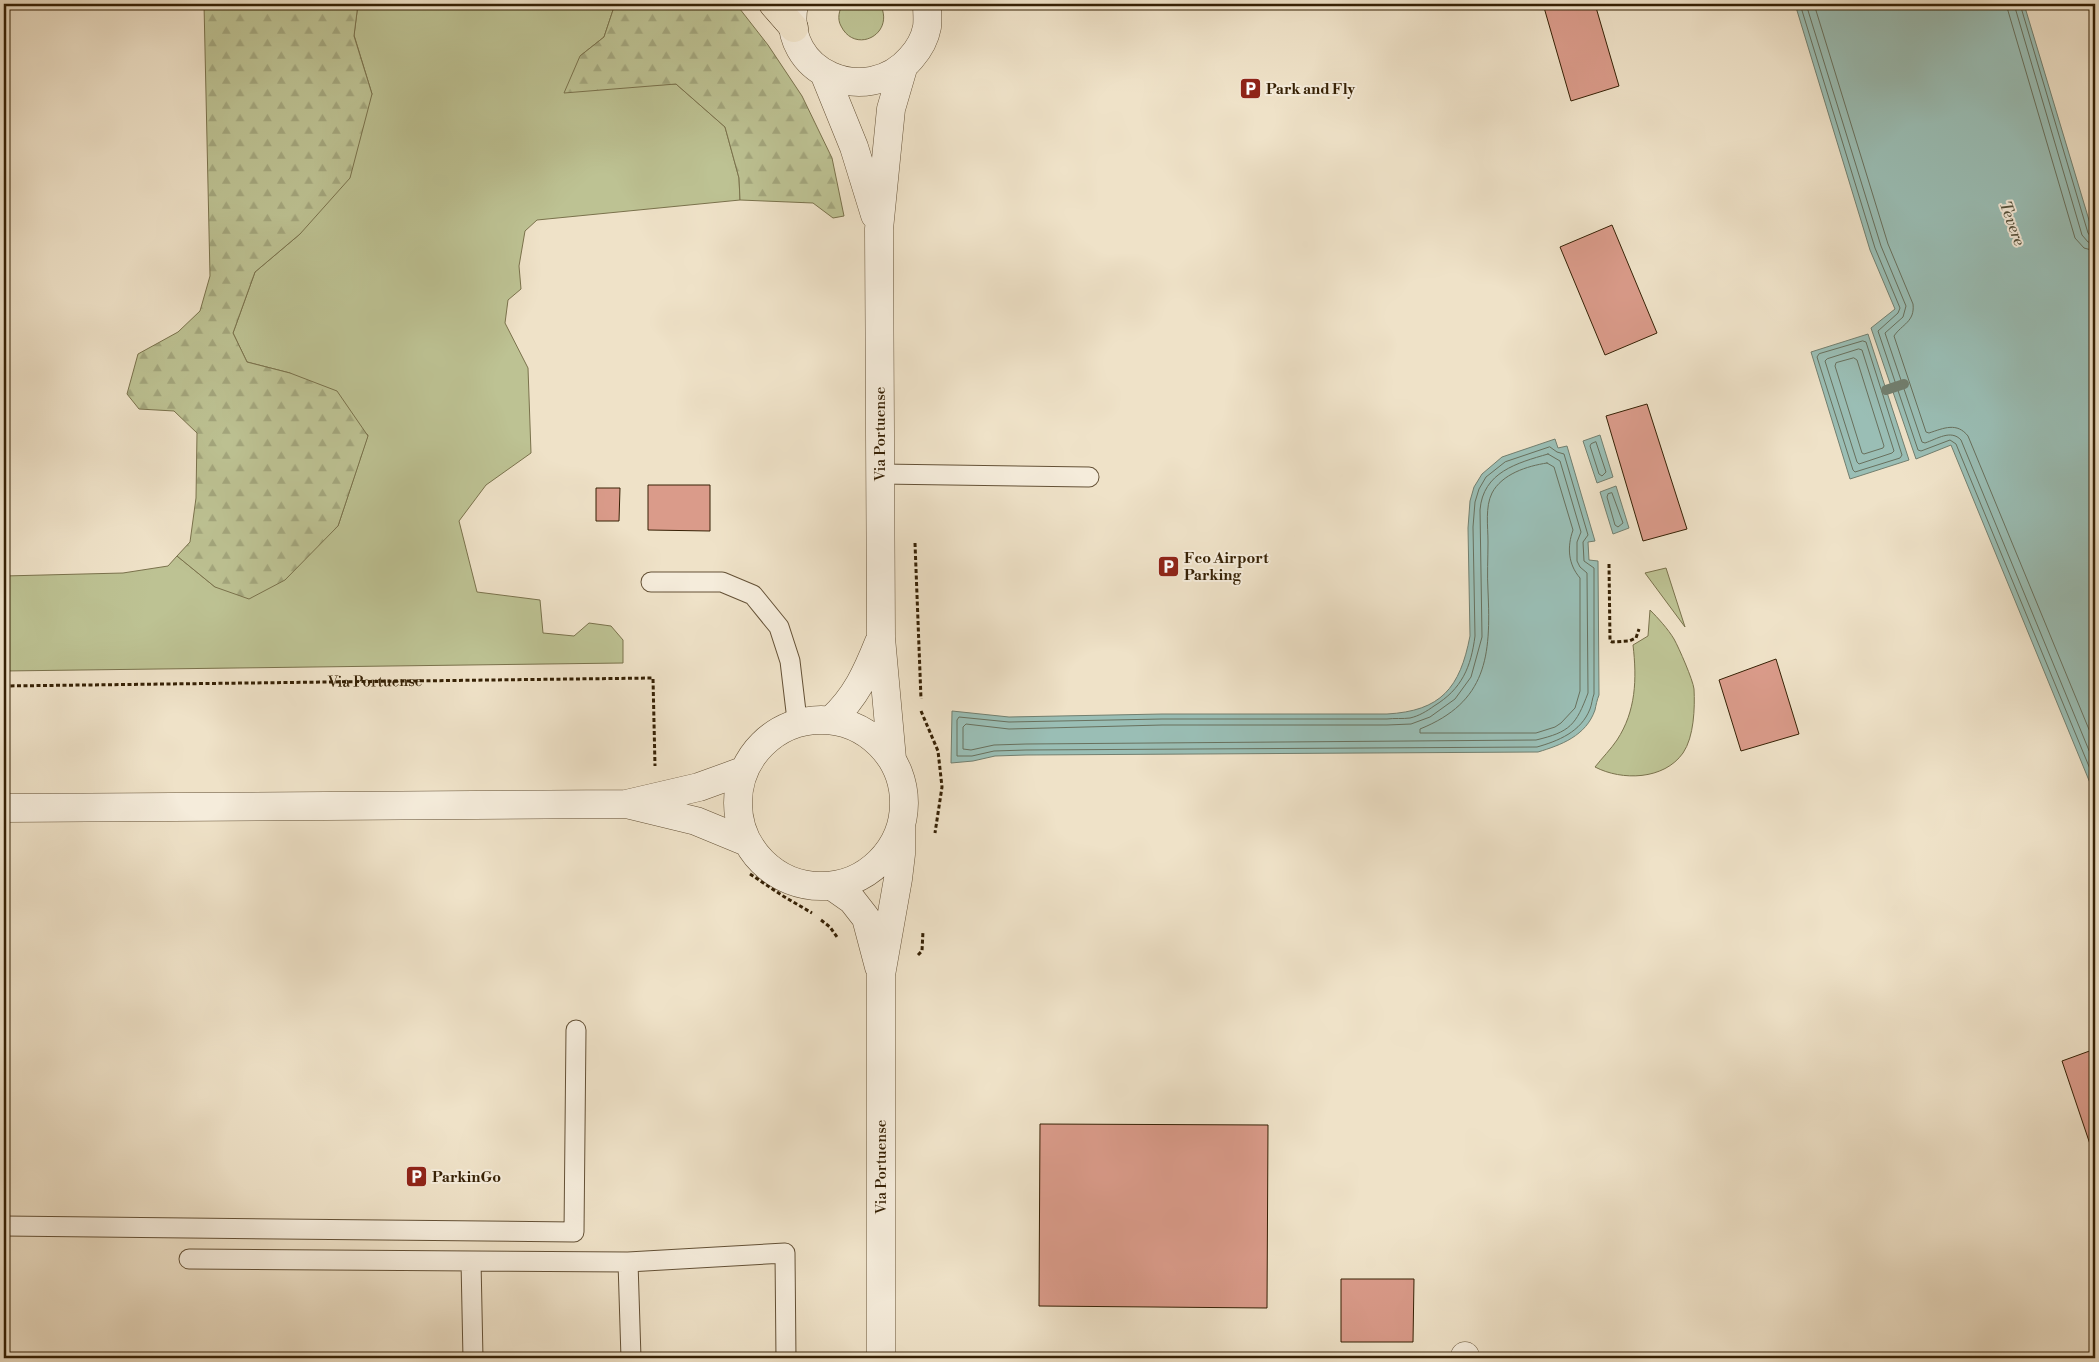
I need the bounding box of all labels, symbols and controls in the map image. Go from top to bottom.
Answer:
parking icon: Park and Fly [1238,77,1262,101]
place label: Park and Fly [1266,80,1356,99]
water label: Tevere [1995,198,2030,249]
street label: Via Portuense [871,387,890,482]
place label: Fco Airport Parking [1184,549,1269,585]
parking icon: Fco Airport Parking [1156,555,1180,579]
street label: Via Portuense [327,672,422,692]
street label: Via Portuense [872,1120,891,1215]
parking icon: ParkinGo [404,1165,428,1189]
place label: ParkinGo [432,1168,501,1187]

